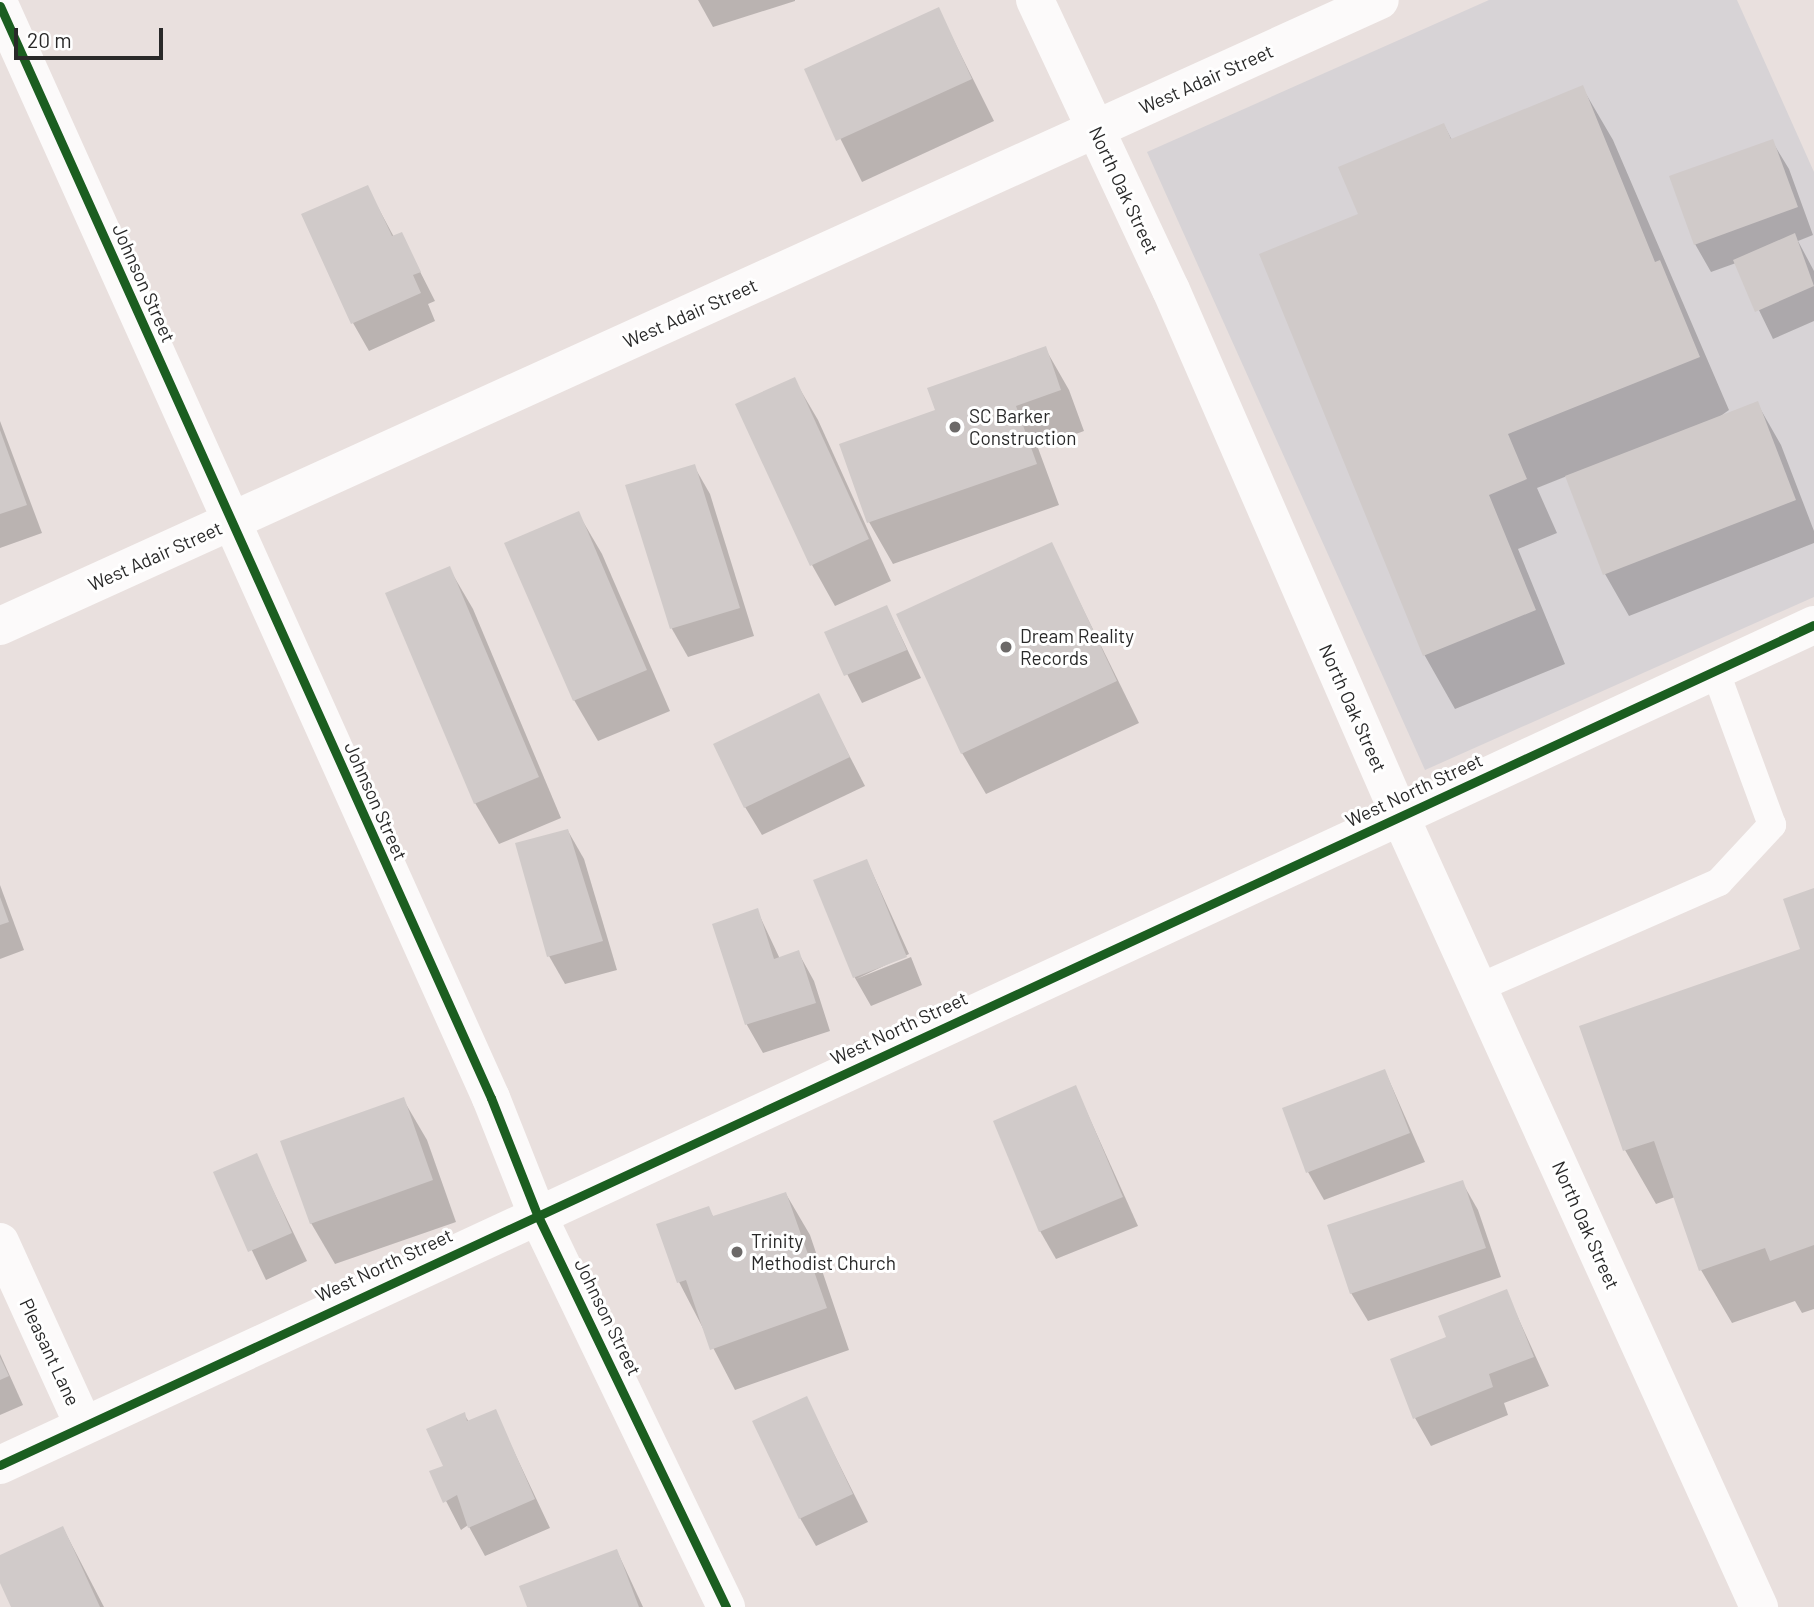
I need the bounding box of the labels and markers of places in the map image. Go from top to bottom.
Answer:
place label: SC Barker Construction [969,405,1076,449]
marker: SC Barker Construction [947,419,963,435]
place label: Dream Reality Records [1020,625,1134,669]
marker: Dream Reality Records [998,639,1014,655]
place label: Trinity Methodist Church [751,1230,896,1274]
marker: Trinity Methodist Church [729,1244,745,1260]

